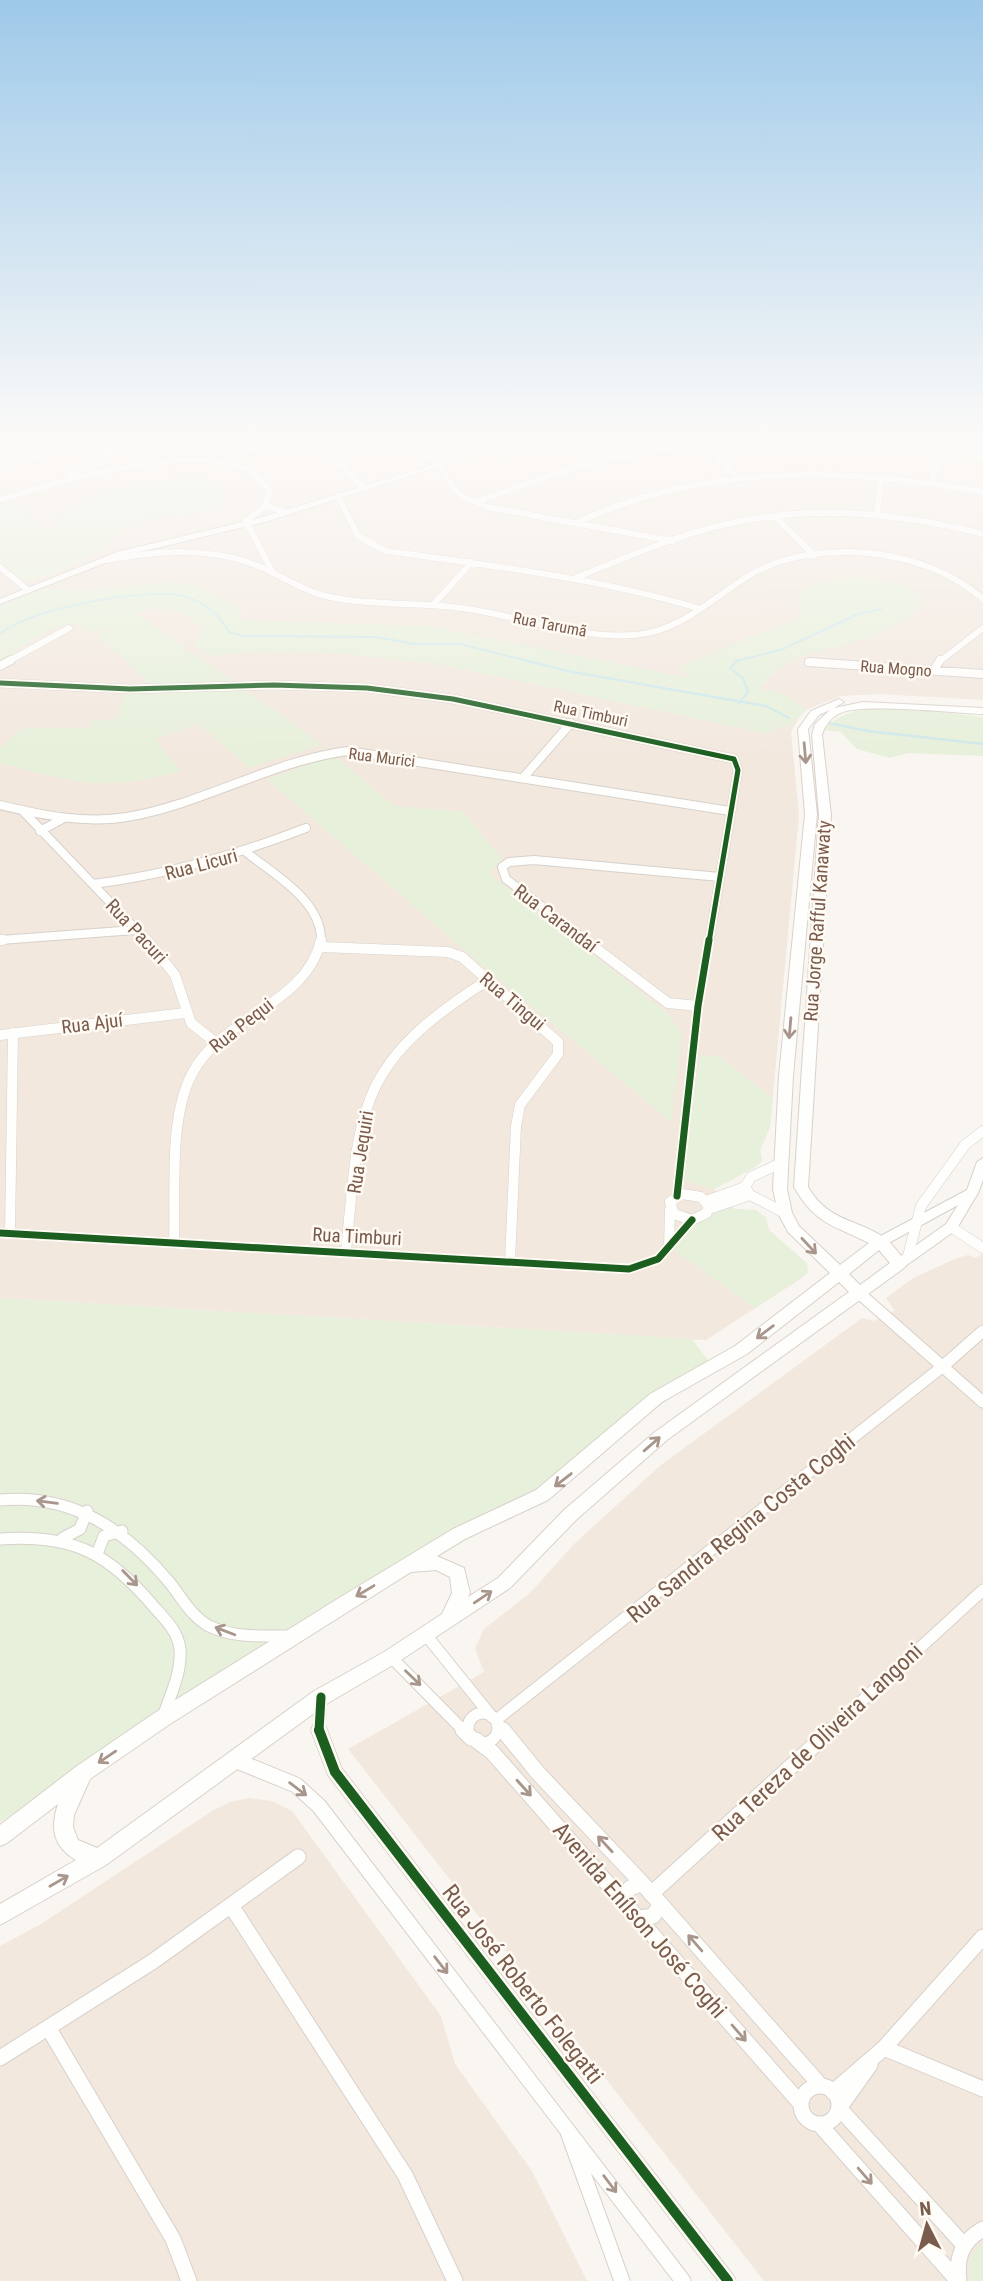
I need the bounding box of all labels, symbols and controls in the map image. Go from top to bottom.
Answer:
street label: Rua Tarumã [511,608,588,641]
street label: Rua Mogno [860,657,932,680]
street label: Rua Timburi [552,696,630,731]
one-way arrow [799,741,812,763]
street label: Rua Murici [348,744,416,771]
street label: Rua Jorge Rafful Kanawaty [799,820,836,1022]
street label: Rua Licuri [162,844,240,885]
street label: Rua Carandaí [509,879,604,958]
street label: Rua Pacuri [101,894,172,969]
street label: Rua Tingui [475,967,550,1035]
street label: Rua Pequi [205,993,278,1058]
street label: Rua Ajuí [60,1008,126,1039]
one-way arrow [784,1016,797,1039]
street label: Rua Jequiri [343,1109,378,1195]
street label: Rua Timburi [312,1223,402,1250]
one-way arrow [800,1237,817,1254]
one-way arrow [756,1324,775,1339]
street label: Rua Sandra Regina Costa Coghi [622,1428,861,1629]
one-way arrow [642,1436,660,1452]
one-way arrow [554,1472,572,1487]
one-way arrow [36,1496,59,1509]
one-way arrow [121,1569,138,1586]
one-way arrow [355,1584,375,1598]
one-way arrow [473,1590,492,1604]
one-way arrow [215,1623,236,1636]
street label: Rua Tereza de Oliveira Langoni [707,1638,928,1847]
one-way arrow [404,1670,421,1687]
one-way arrow [98,1750,117,1764]
one-way arrow [516,1779,532,1797]
one-way arrow [288,1782,307,1796]
street label: Avenida Enílson José Coghi [547,1817,732,2024]
one-way arrow [597,1836,614,1853]
one-way arrow [49,1874,69,1888]
street label: Rua José Roberto Folegatti [436,1879,609,2089]
one-way arrow [686,1935,703,1952]
one-way arrow [433,1956,448,1974]
one-way arrow [731,2023,747,2041]
one-way arrow [857,2167,874,2184]
one-way arrow [603,2174,618,2193]
north arrow [892,2190,962,2260]
text: N [918,2197,932,2221]

